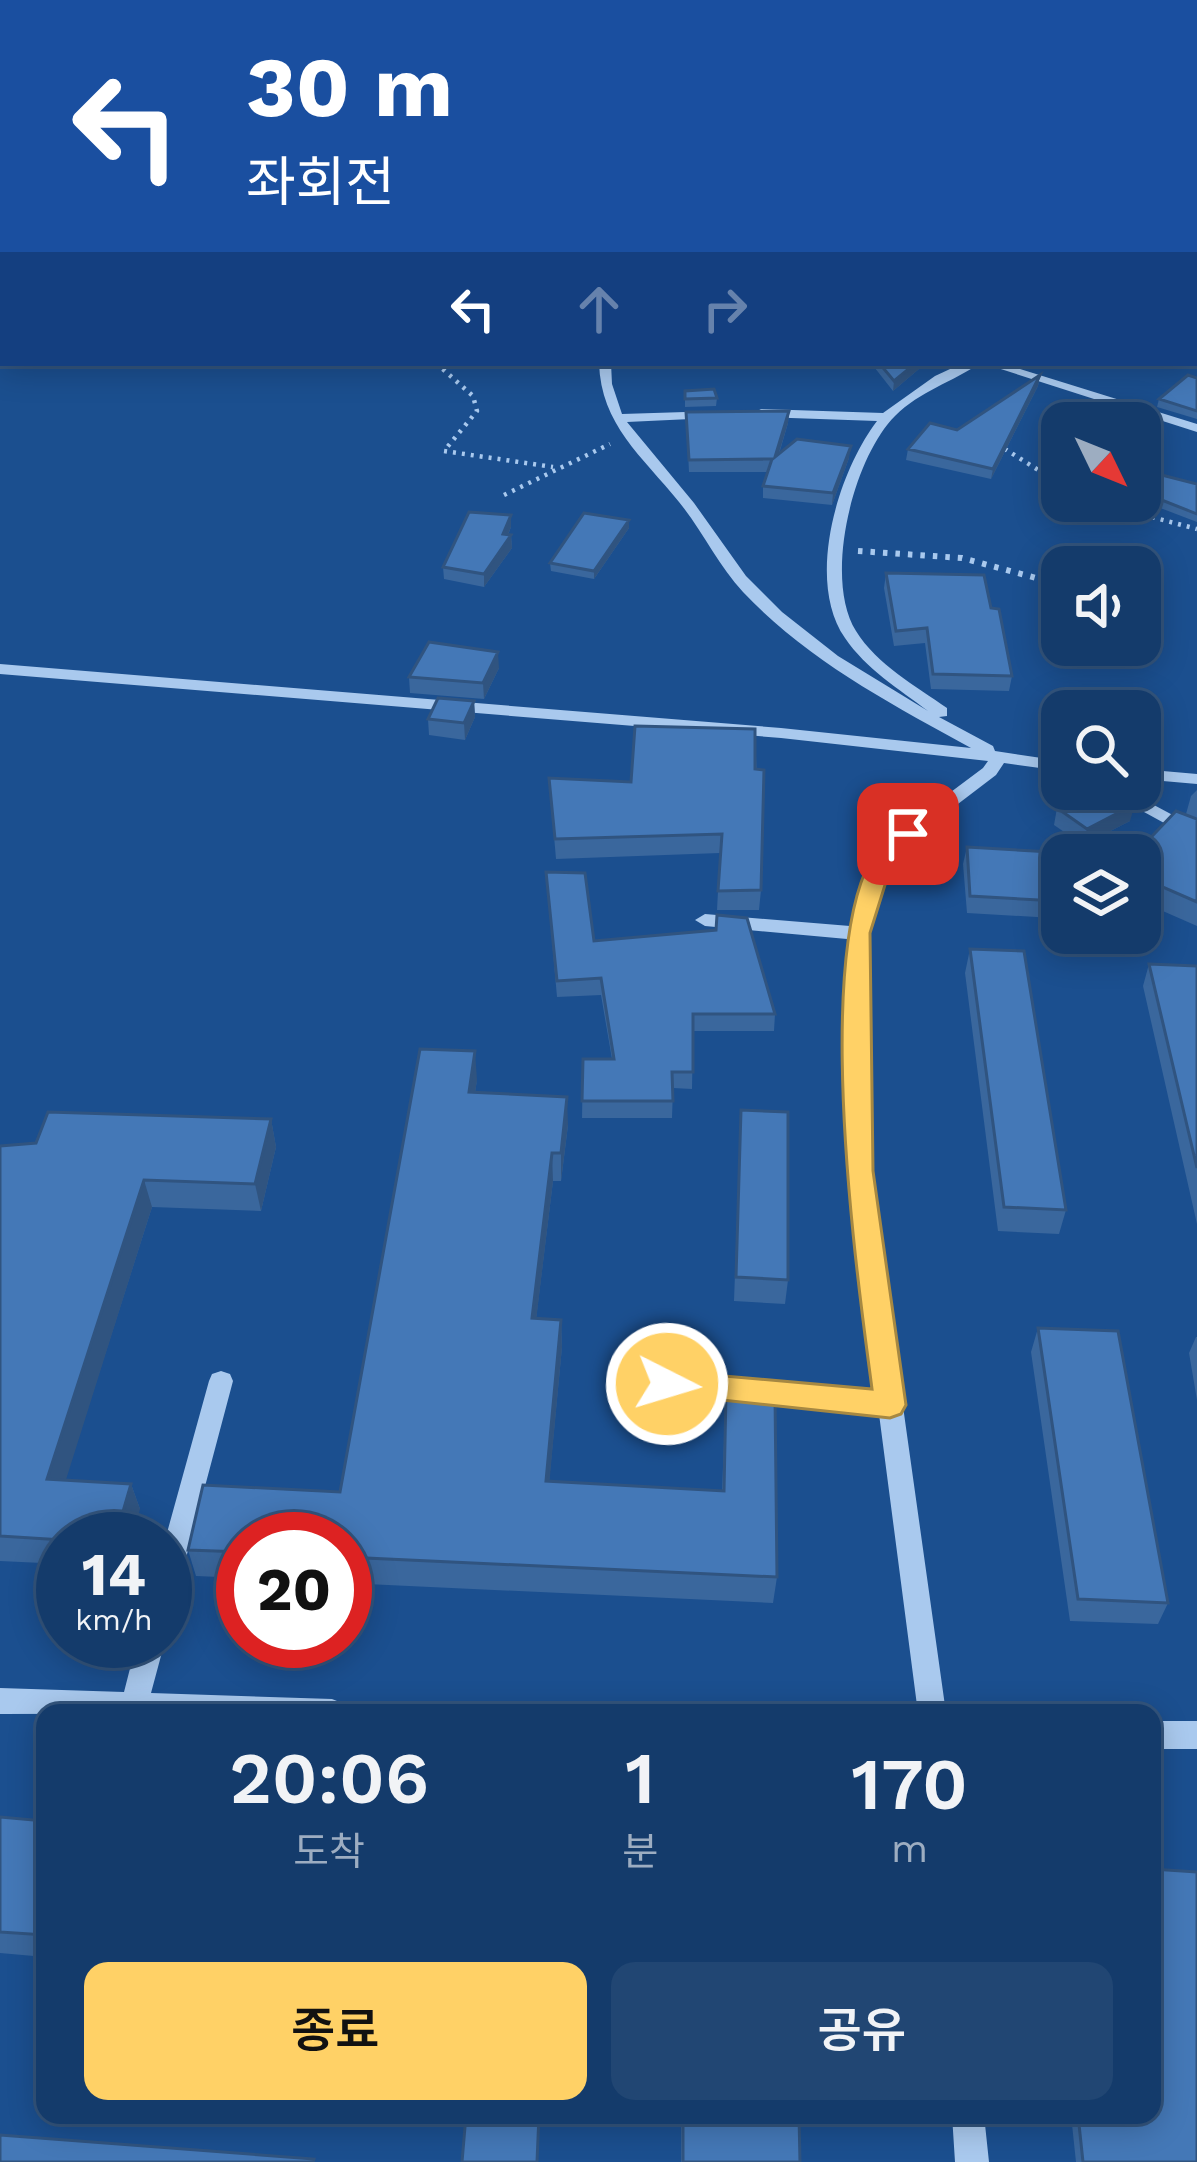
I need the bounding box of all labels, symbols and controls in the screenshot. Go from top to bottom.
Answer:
text: 30 m [246,38,453,136]
icon: left [48,48,204,204]
text: 좌회전 [246,151,395,214]
icon: left [440,276,506,342]
icon: ahead [566,276,632,342]
icon: right [692,276,758,342]
north arrow [1041,402,1161,522]
map controls [1041,402,1161,954]
button: sound [1041,546,1161,666]
button: search [1041,690,1161,810]
pin [857,783,959,885]
icon: arrive [875,801,941,867]
button: layers [1041,834,1161,954]
position arrow [604,1321,730,1447]
speed limit sign: 20 [216,1512,372,1668]
text: 14 [82,1539,146,1610]
text: km/h [75,1602,153,1637]
text: 20:06 [229,1736,429,1820]
text: 1 [625,1736,655,1820]
text: 170 [851,1742,968,1826]
text: m [891,1826,928,1871]
text: 도착 [293,1829,365,1874]
text: 분 [622,1829,658,1874]
button: 종료 [84,1962,587,2100]
button: 공유 [611,1962,1113,2100]

